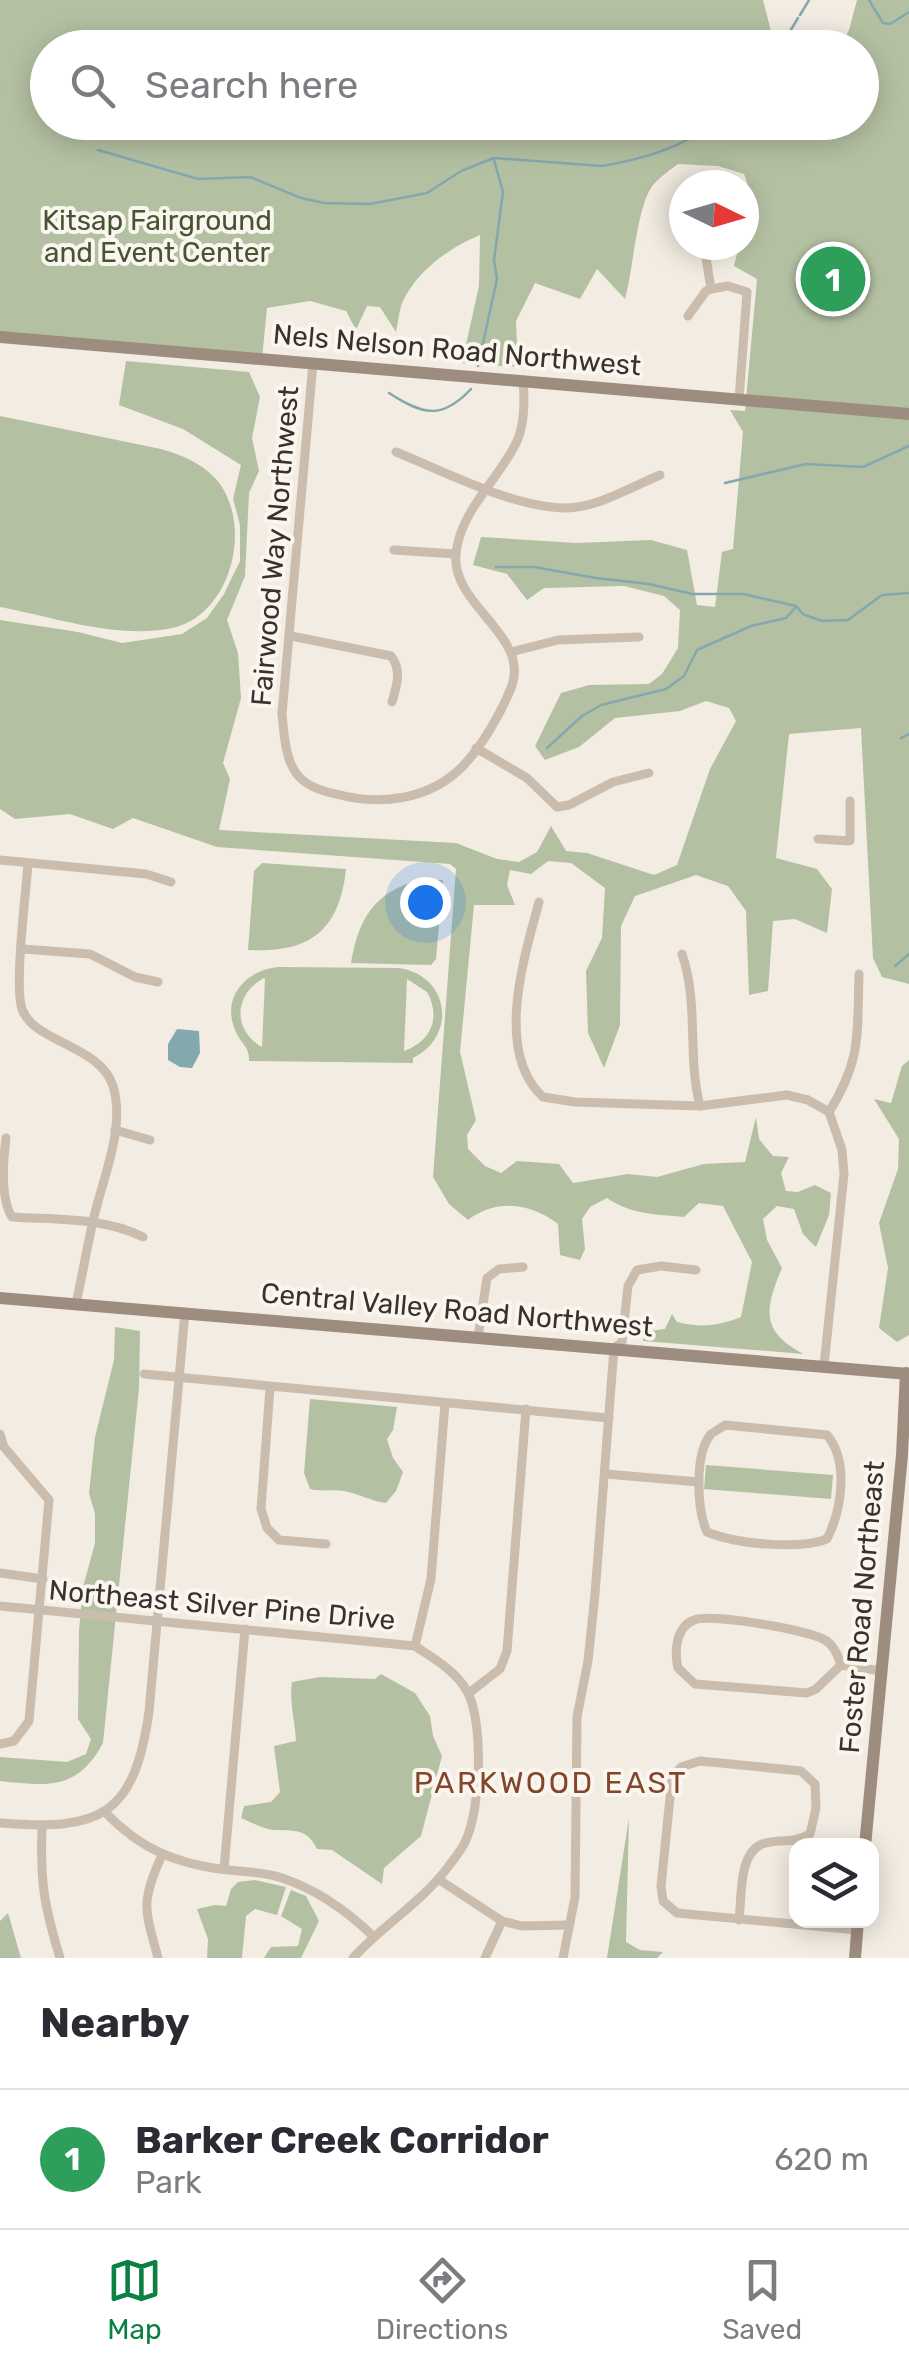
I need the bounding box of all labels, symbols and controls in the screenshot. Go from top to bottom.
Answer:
search box [30,30,879,140]
icon: search [65,58,120,113]
text: Search here [145,62,358,108]
north arrow [669,170,759,260]
park label: Kitsap Fairground and Event Center [42,204,272,269]
pin: 1 [800,242,866,316]
street label: Nels Nelson Road Northwest [272,317,642,383]
street label: Fairwood Way Northwest [245,385,305,707]
your location [400,877,451,928]
street label: Central Valley Road Northwest [260,1276,654,1344]
street label: Foster Road Northeast [833,1459,891,1755]
street label: Northeast Silver Pine Drive [47,1573,397,1637]
district label: PARKWOOD EAST [414,1765,688,1801]
map controls [789,1838,879,1928]
button: layers [789,1838,879,1928]
text: Nearby [40,1998,190,2048]
text: Barker Creek Corridor [135,2117,549,2163]
text: 1 [65,2140,80,2178]
text: 620 m [774,2140,869,2178]
text: Park [135,2163,202,2201]
tab: Map [107,2253,162,2346]
tab: Directions [376,2253,508,2346]
tab: Saved [722,2253,802,2346]

